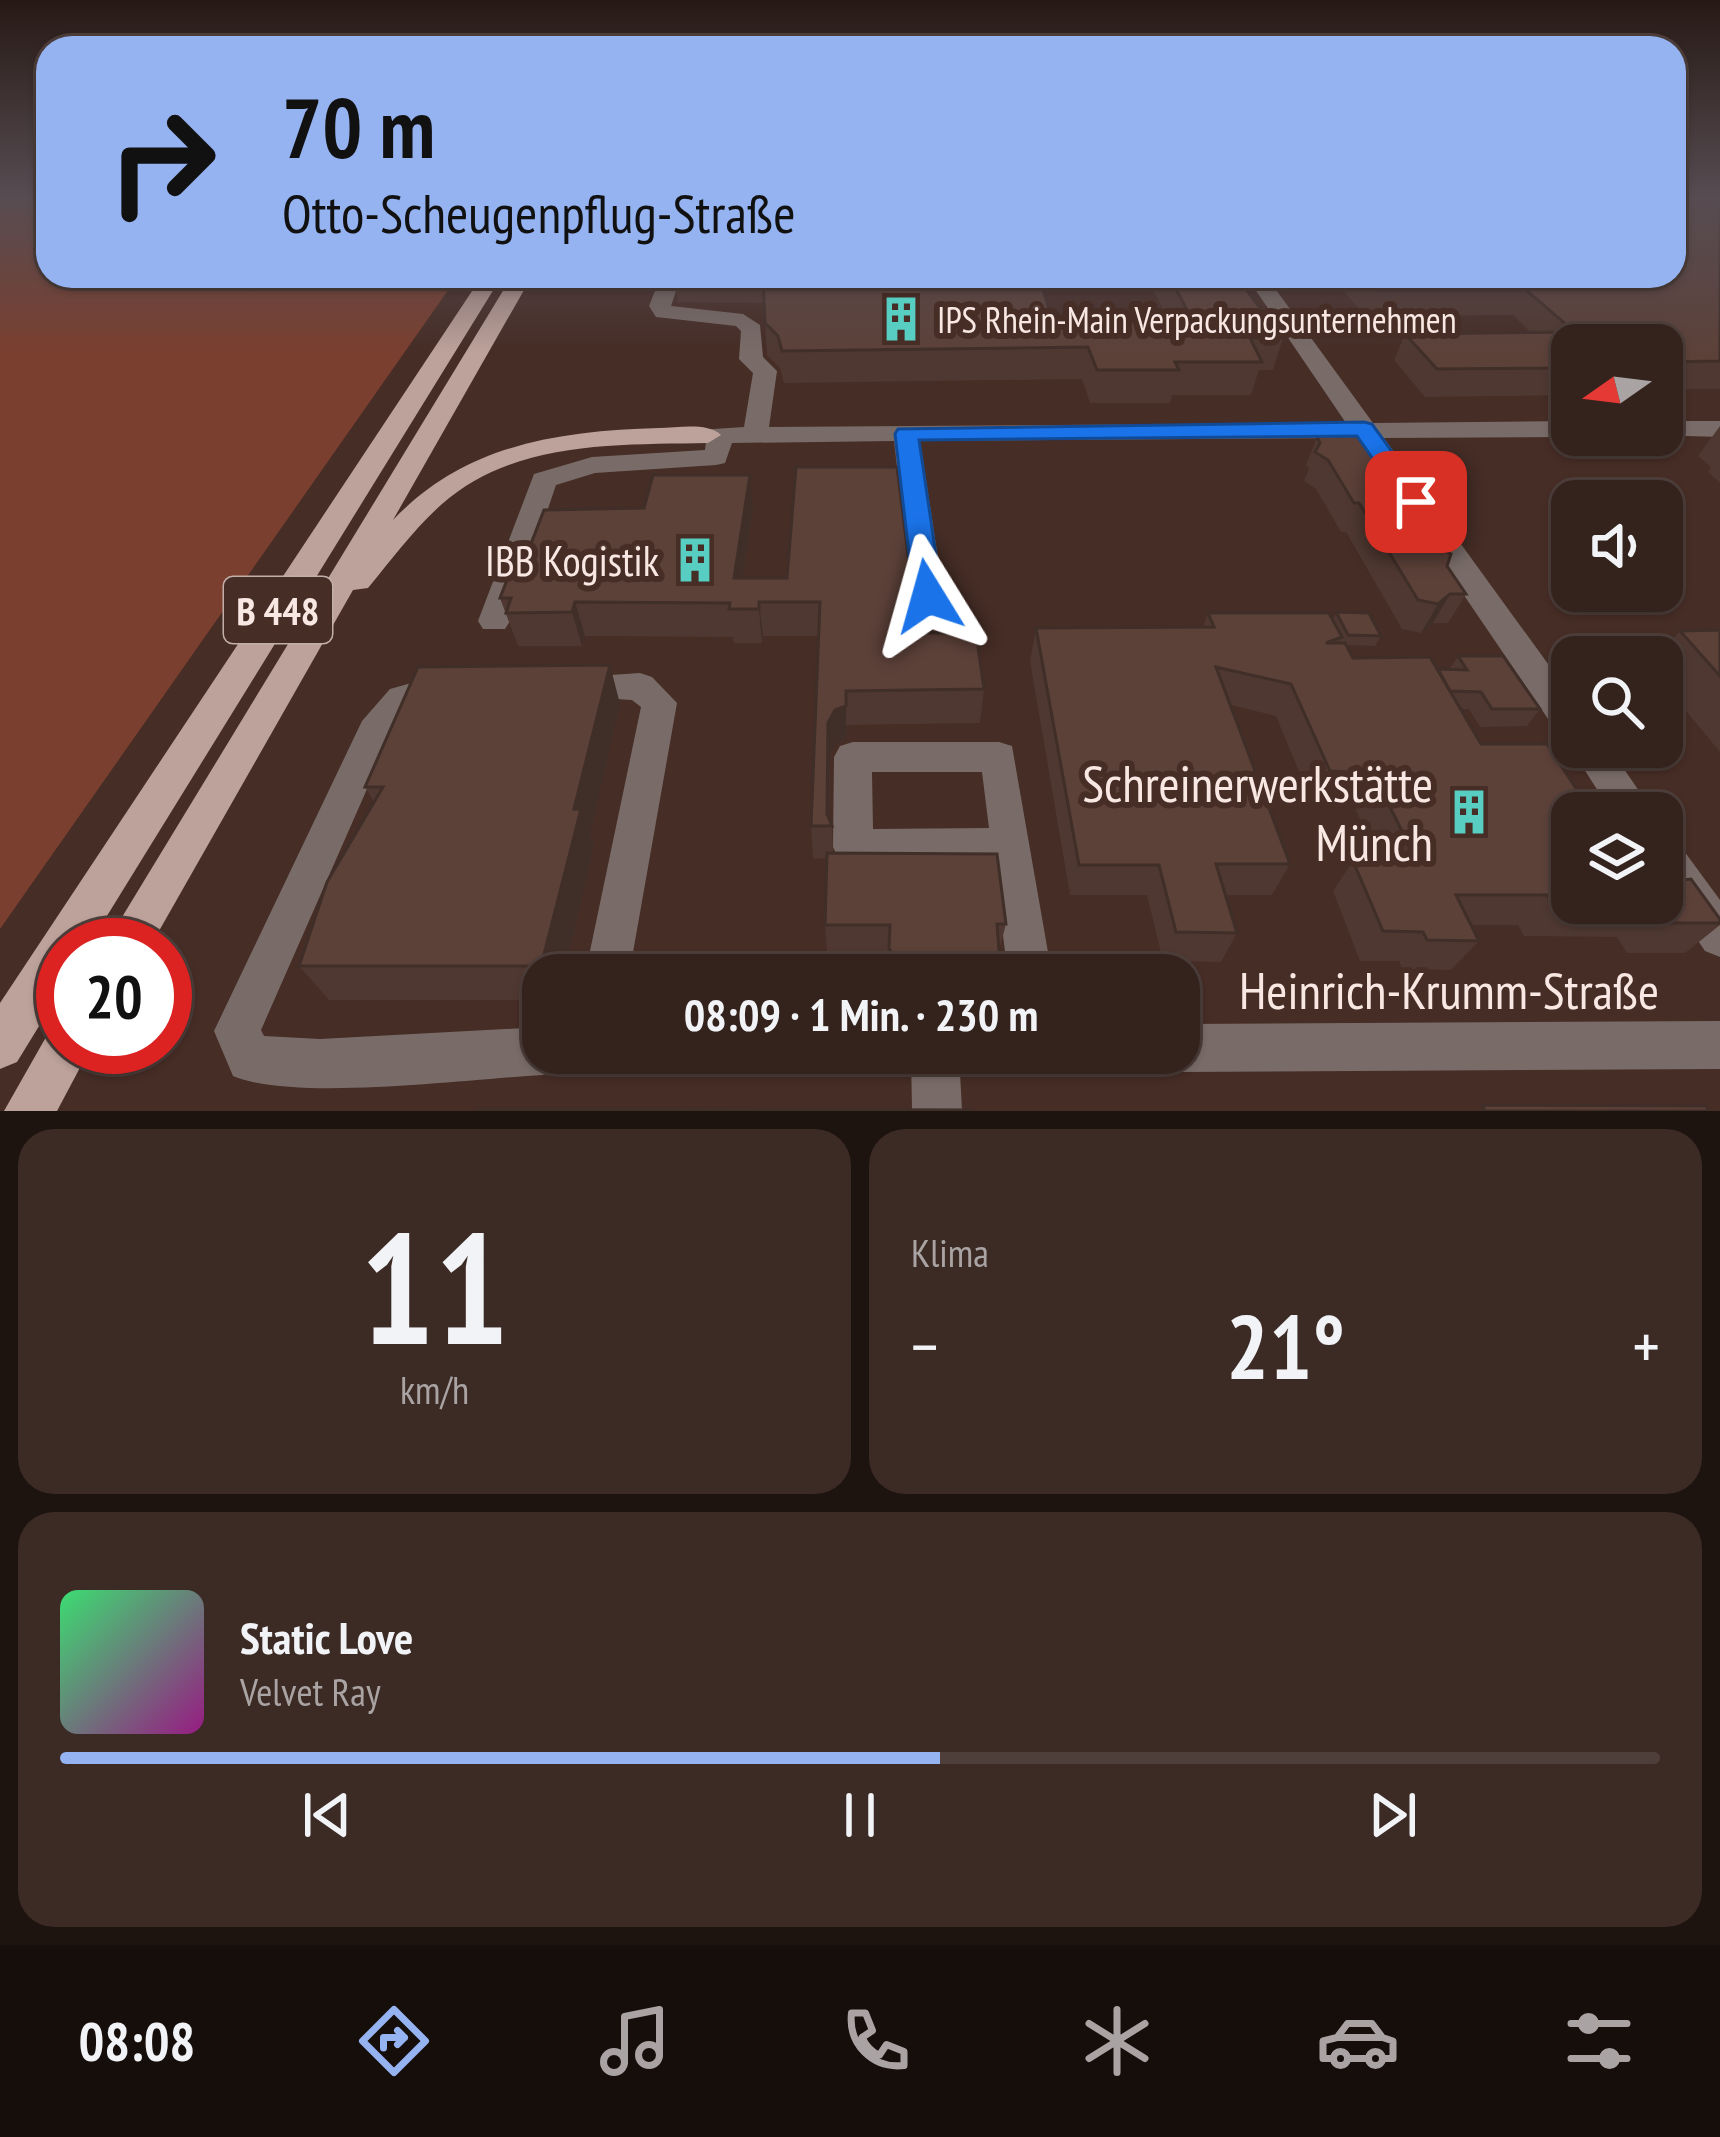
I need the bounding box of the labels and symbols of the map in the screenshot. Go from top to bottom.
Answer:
building icon: IPS Rhein-Main Verpackungsunternehmen [876,294,926,344]
place label: IPS Rhein-Main Verpackungsunternehmen [937,296,1456,343]
north arrow [1551,324,1683,456]
pin [1365,451,1467,553]
place label: IBB Kogistik [485,533,659,588]
position arrow [865,533,991,659]
building icon: IBB Kogistik [670,535,720,585]
road number: B 448 [224,577,332,643]
place label: Schreinerwerkstätte Münch [1082,750,1433,875]
building icon: Schreinerwerkstätte Münch [1444,787,1494,837]
speed limit sign: 20 [36,918,192,1074]
street label: Heinrich-Krumm-Straße [1239,957,1659,1023]

